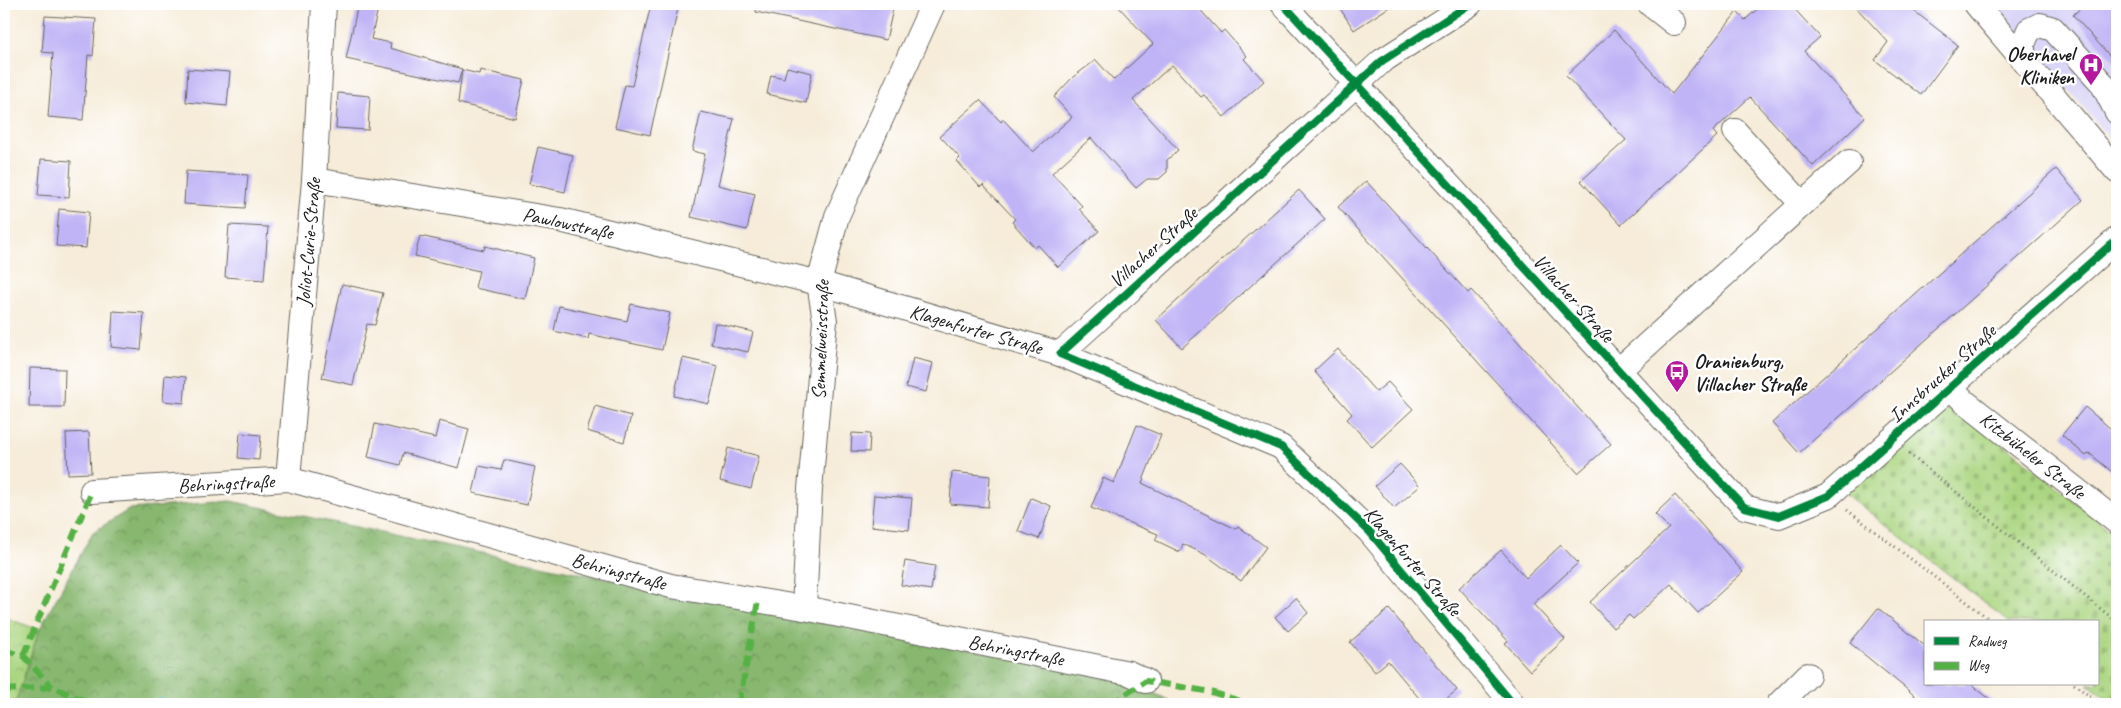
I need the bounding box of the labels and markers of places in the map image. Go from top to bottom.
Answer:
place label: Oberhavel Kliniken [2007,42,2077,90]
hospital icon: Oberhavel Kliniken [2078,52,2104,86]
place label: Oranienburg, Villacher Straße [1694,349,1808,397]
bus stop icon: Oranienburg, Villacher Straße [1664,359,1690,393]

